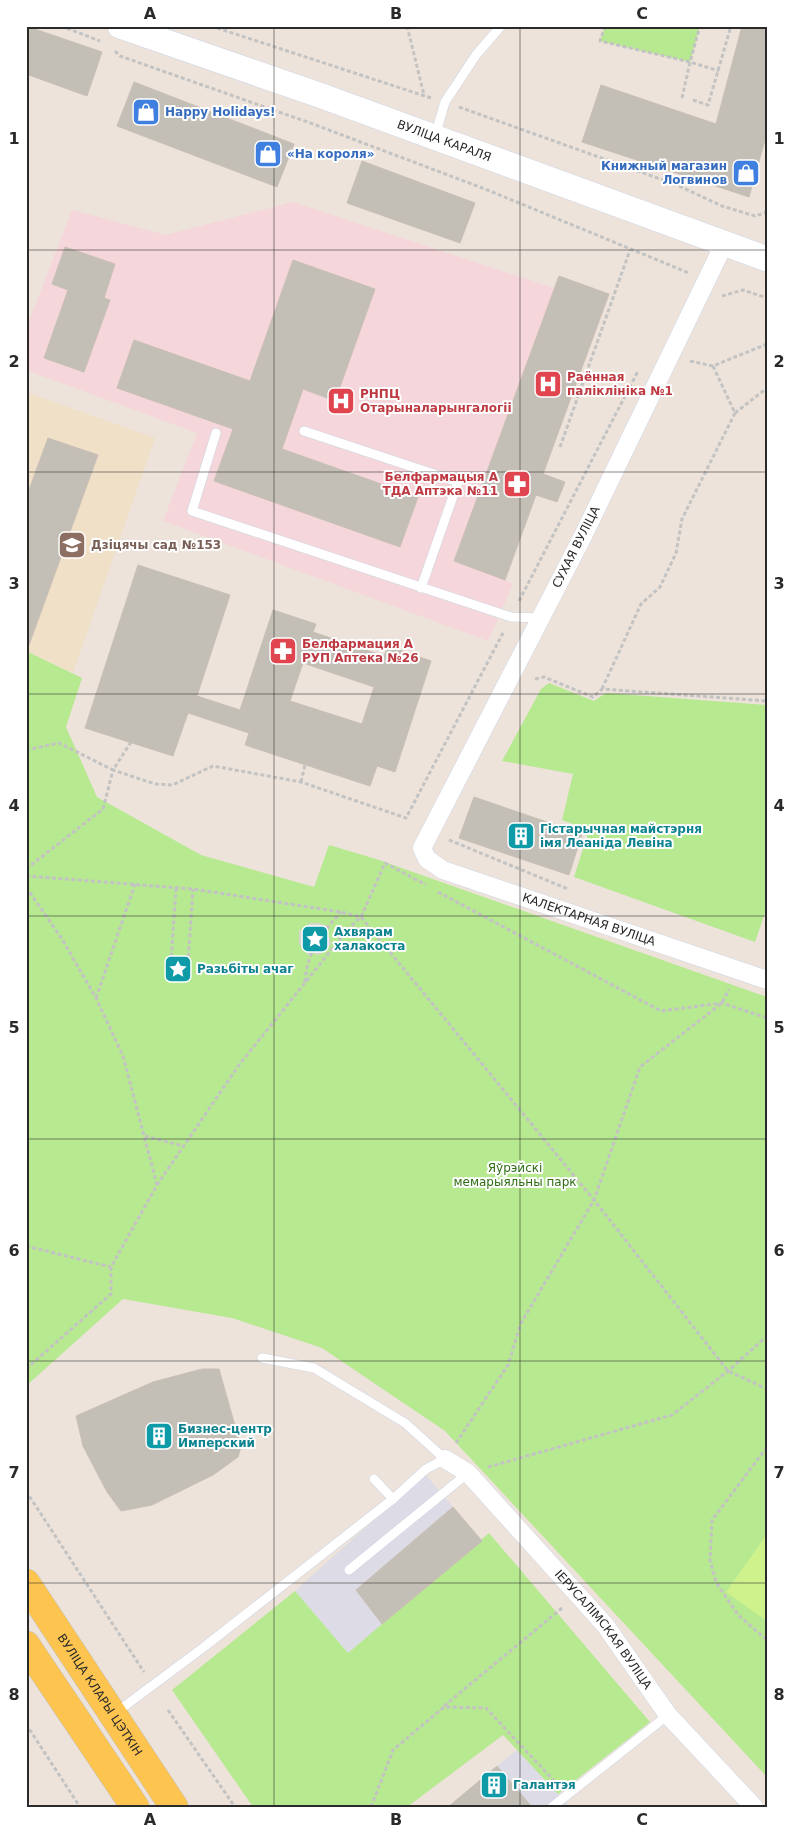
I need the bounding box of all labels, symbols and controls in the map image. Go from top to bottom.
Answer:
text: A [144,4,157,23]
text: B [390,4,402,23]
text: C [636,4,648,23]
shop icon: Happy Holidays! [131,97,161,127]
place label: Happy Holidays! [165,105,276,119]
street label: ВУЛІЦА КАРАЛЯ [395,117,493,164]
text: 1 [8,129,20,148]
text: 1 [773,129,785,148]
shop icon: «На короля» [253,139,283,169]
place label: «На короля» [287,147,375,161]
shop icon: Книжный магазин Логвинов [731,158,761,188]
place label: Книжный магазин Логвинов [601,159,727,187]
text: 2 [8,352,20,371]
text: 2 [773,352,785,371]
hospital icon: Раённая паліклініка №1 [533,369,563,399]
place label: Раённая паліклініка №1 [567,370,673,398]
hospital icon: РНПЦ Отарыналарынгалогіі [326,386,356,416]
place label: РНПЦ Отарыналарынгалогіі [360,387,512,415]
pharmacy icon: Белфармацыя А ТДА Аптэка №11 [502,469,532,499]
place label: Белфармацыя А ТДА Аптэка №11 [382,470,499,498]
street label: СУХАЯ ВУЛІЦА [549,503,603,590]
school or university icon: Дзіцячы сад №153 [57,530,87,560]
place label: Дзіцячы сад №153 [91,538,221,552]
text: 3 [8,574,20,593]
text: 3 [773,574,785,593]
pharmacy icon: Белфармация А РУП Аптека №26 [268,636,298,666]
place label: Белфармация А РУП Аптека №26 [302,637,419,665]
text: 4 [8,796,20,815]
text: 4 [773,796,785,815]
building icon: Гістарычная майстэрня імя Леаніда Левіна [506,821,536,851]
place label: Гістарычная майстэрня імя Леаніда Левіна [540,822,702,850]
street label: КАЛЕКТАРНАЯ ВУЛІЦА [521,890,658,949]
place icon: Ахвярам халакоста [300,924,330,954]
place label: Ахвярам халакоста [334,925,405,953]
place icon: Разьбіты ачаг [163,954,193,984]
place label: Разьбіты ачаг [197,962,294,976]
text: 5 [8,1018,20,1037]
text: 5 [773,1018,785,1037]
park label: Яўрэйскі мемарыяльны парк [453,1161,577,1189]
text: 6 [8,1241,20,1260]
text: 6 [773,1241,785,1260]
building icon: Бизнес-центр Имперский [144,1421,174,1451]
place label: Бизнес-центр Имперский [178,1422,272,1450]
text: 7 [8,1463,20,1482]
text: 7 [773,1463,785,1482]
street label: ІЕРУСАЛІМСКАЯ ВУЛІЦА [552,1567,655,1692]
street label: ВУЛІЦА КЛАРЫ ЦЭТКІН [55,1631,145,1758]
text: 8 [8,1685,20,1704]
text: 8 [773,1685,785,1704]
building icon: Галантэя [479,1770,509,1800]
place label: Галантэя [513,1778,576,1792]
text: A [144,1810,157,1829]
text: B [390,1810,402,1829]
text: C [636,1810,648,1829]

